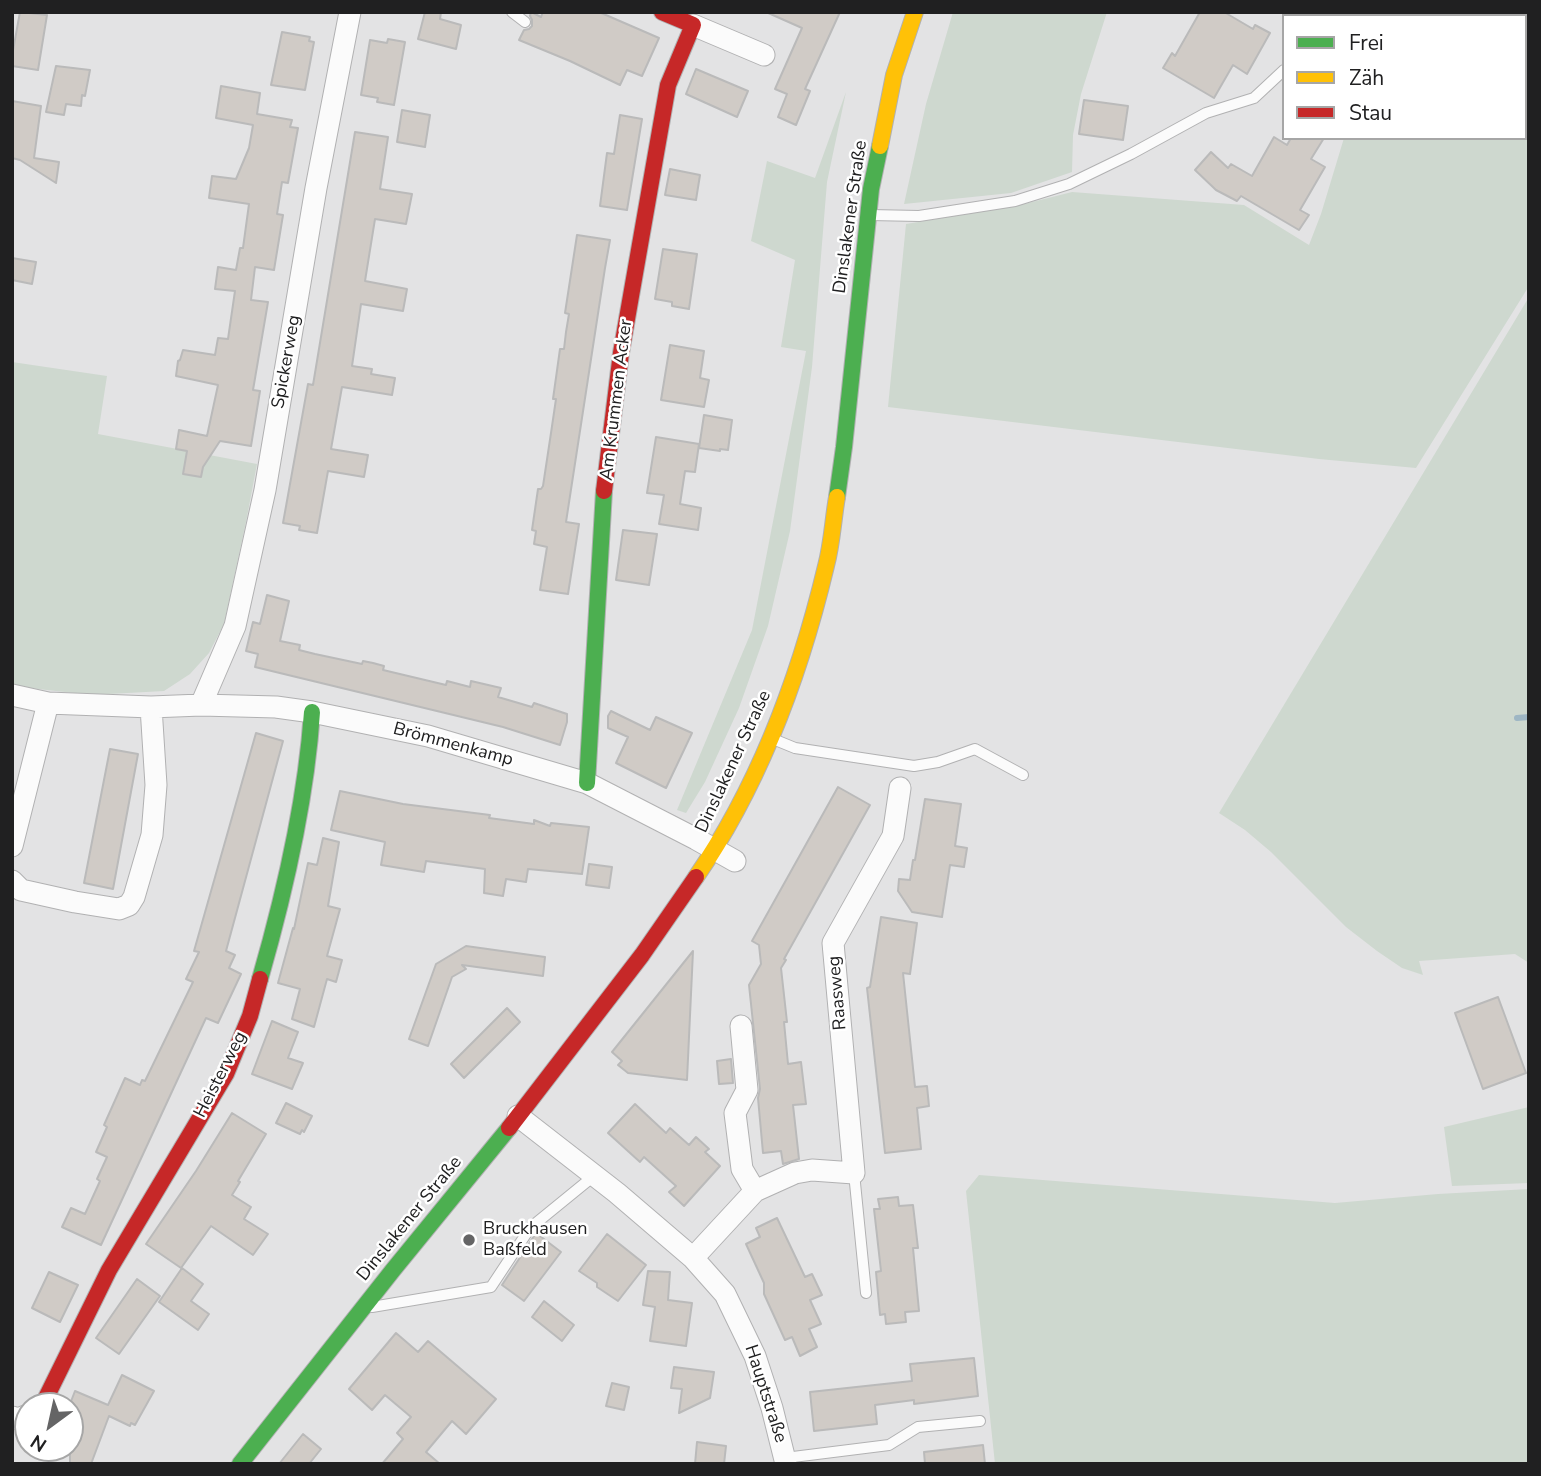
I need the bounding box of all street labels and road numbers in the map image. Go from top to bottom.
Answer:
street label: Dinslakener Straße [830,139,872,295]
street label: Spickerweg [268,314,306,410]
street label: Am Krummen Acker [596,318,638,482]
street label: Dinslakener Straße [692,687,776,837]
street label: Brömmenkamp [391,719,515,771]
street label: Raasweg [824,955,852,1031]
street label: Heisterweg [190,1028,252,1122]
street label: Dinslakener Straße [353,1152,467,1286]
street label: Hauptstraße [739,1342,791,1446]

